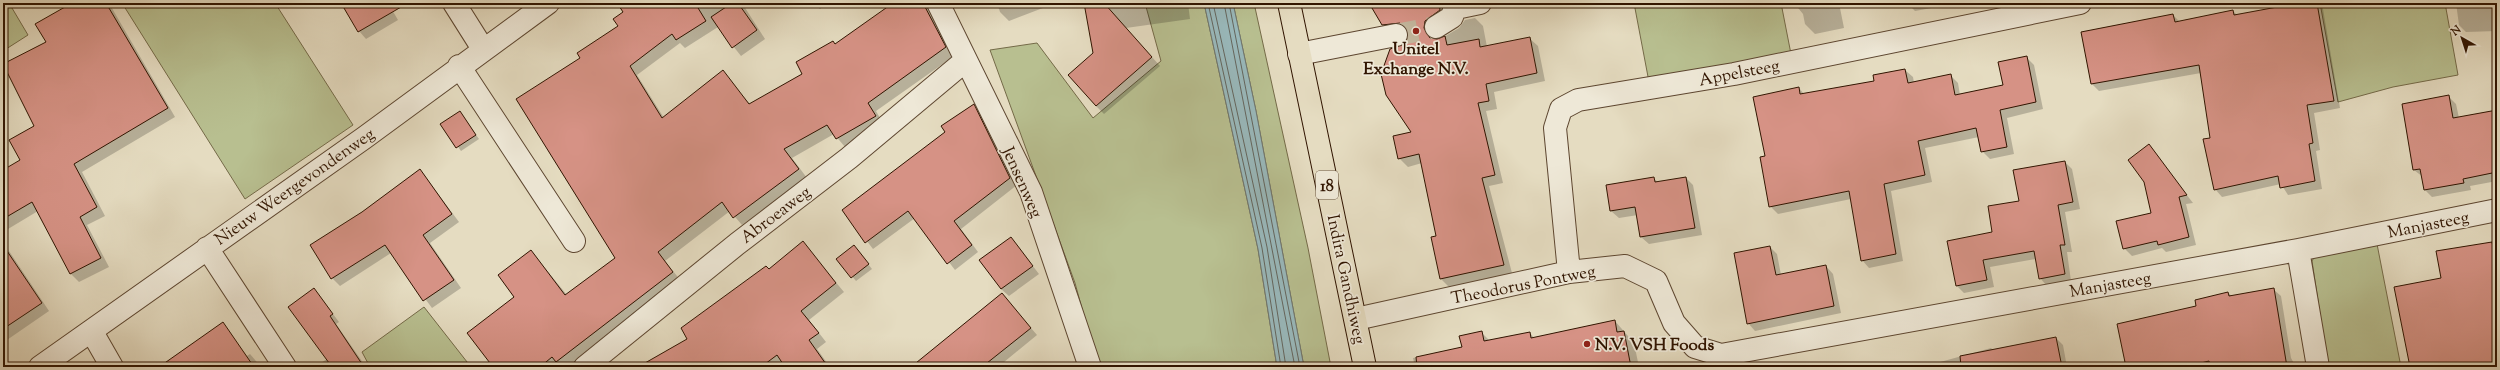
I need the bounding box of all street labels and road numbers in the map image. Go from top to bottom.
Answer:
street label: Appelsteeg [1697,54,1782,94]
street label: Nieuw Weergevondenweg [210,123,380,252]
street label: Jensenweg [994,143,1047,222]
road number: 18 [1316,171,1338,199]
street label: Abroeaweg [736,181,816,250]
street label: Manjasteeg [2386,206,2471,246]
street label: Indira Gandhiweg [1320,212,1371,346]
street label: Theodorus Pontweg [1449,260,1598,312]
street label: Manjasteeg [2068,267,2153,305]

